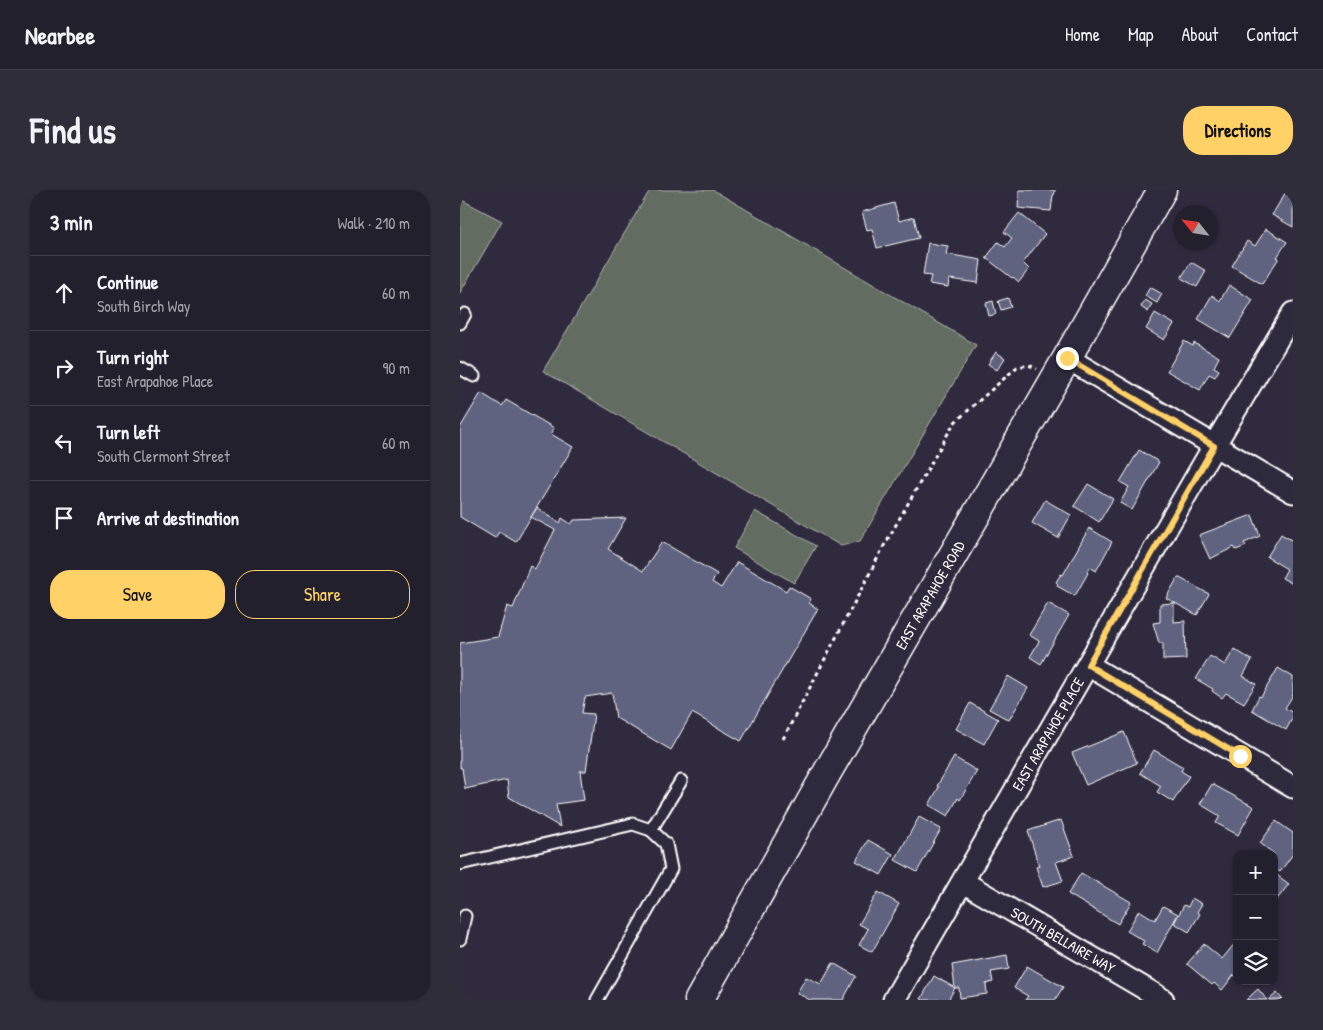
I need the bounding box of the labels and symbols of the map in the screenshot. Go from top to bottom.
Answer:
north arrow [1173,205,1218,250]
route end [1056,347,1079,370]
street label: EAST ARAPAHOE ROAD [890,536,970,653]
street label: EAST ARAPAHOE PLACE [1007,673,1089,795]
route start [1229,745,1252,768]
street label: SOUTH BELLAIRE WAY [1007,902,1119,979]

